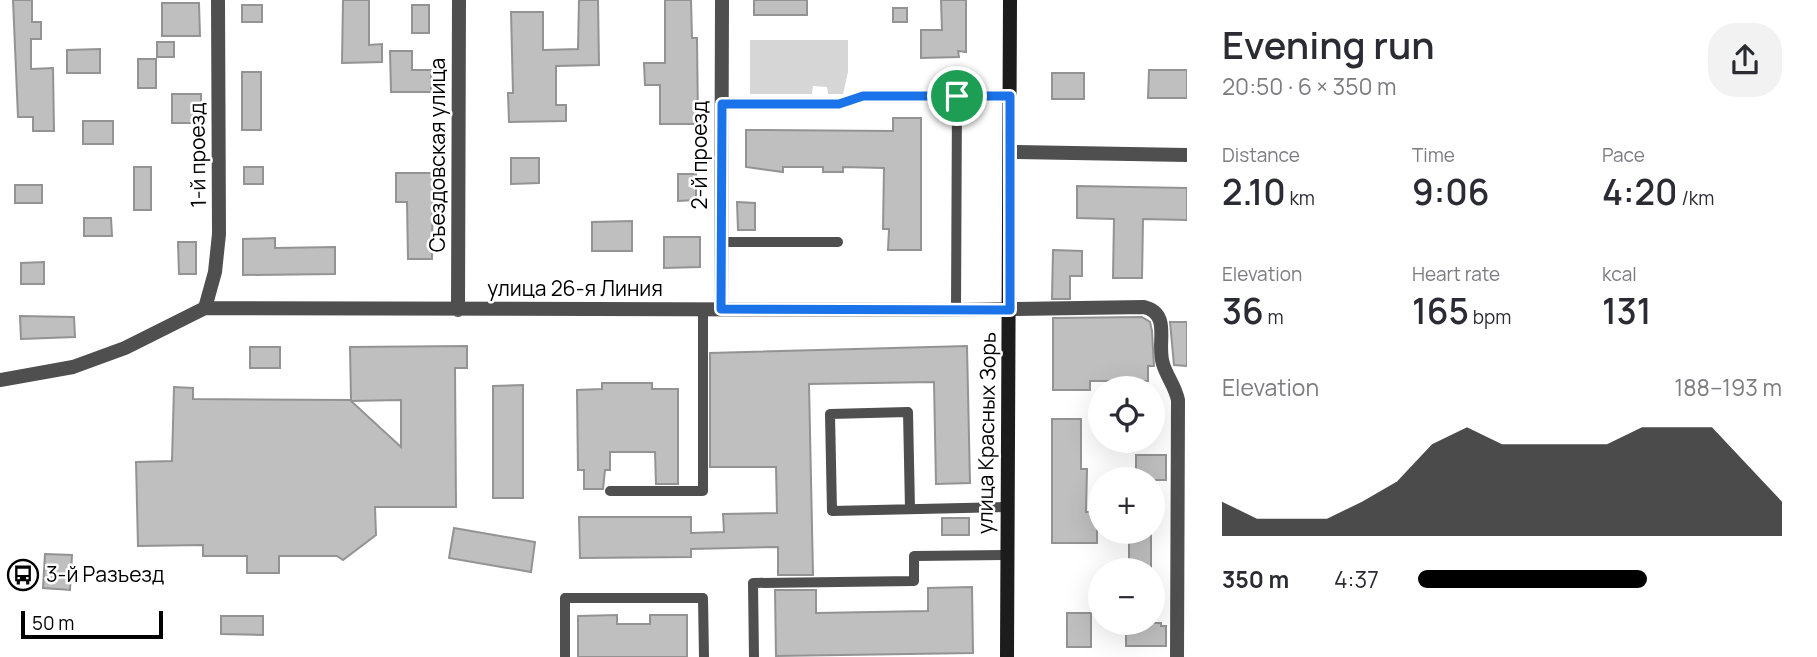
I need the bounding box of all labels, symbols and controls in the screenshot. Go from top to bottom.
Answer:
text: Evening run [1222,18,1435,70]
button: share [1708,23,1782,97]
street label: Съездовская улица [423,58,451,252]
pin [927,66,987,126]
text: 20:50 · 6 × 350 m [1222,70,1397,102]
icon: arrive [938,77,976,115]
street label: 2-й проезд [685,101,713,209]
street label: 1-й проезд [182,102,212,208]
text: Distance [1222,142,1300,168]
text: Time [1412,142,1455,168]
text: Pace [1602,142,1645,168]
text: 2.10 [1222,168,1286,216]
text: 9:06 [1412,168,1489,216]
text: 4:20 [1602,168,1678,216]
text: km [1286,185,1315,211]
text: /km [1678,185,1714,211]
text: Elevation [1222,261,1302,287]
text: Heart rate [1412,261,1500,287]
text: kcal [1602,261,1637,287]
street label: улица 26-я Линия [487,274,663,302]
text: 36 [1222,287,1264,335]
text: 165 [1412,287,1469,335]
text: 131 [1602,287,1652,335]
text: m [1264,304,1284,330]
text: bpm [1469,304,1511,330]
street label: улица Красных Зорь [970,332,1002,534]
text: Elevation [1222,371,1319,403]
text: 188–193 m [1674,371,1782,403]
map controls [1088,376,1165,635]
button: locate [1088,376,1165,453]
button: + [1088,467,1165,544]
bus stop icon: 3-й Разъезд [6,558,40,592]
button: − [1088,558,1165,635]
place label: 3-й Разъезд [46,560,164,588]
text: 350 m [1222,563,1289,595]
text: 4:37 [1334,563,1379,595]
scale bar [21,608,163,640]
text: 50 m [32,610,74,636]

